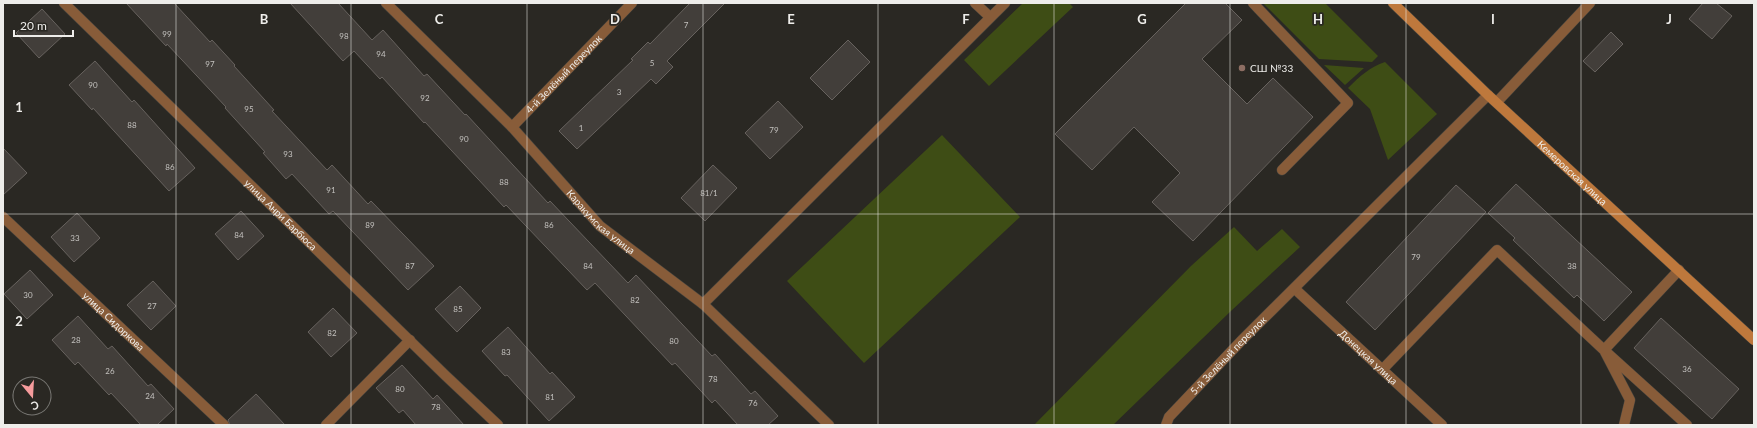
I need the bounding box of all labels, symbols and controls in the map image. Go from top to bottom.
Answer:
text: B [260,11,269,27]
text: C [435,11,444,27]
text: D [610,11,620,27]
text: E [787,11,795,27]
text: F [962,11,970,27]
text: G [1137,11,1147,27]
text: H [1313,11,1323,27]
text: I [1491,11,1495,27]
text: J [1666,11,1672,27]
scale bar [14,12,73,38]
text: 20 m [20,18,47,33]
house number: 7 [684,20,689,30]
house number: 99 [162,29,172,39]
house number: 98 [339,31,349,41]
street label: 4-й Зелёный переулок [523,32,605,115]
house number: 94 [376,49,386,59]
house number: 5 [650,58,655,68]
house number: 97 [205,59,215,69]
place label: СШ №33 [1250,62,1293,74]
marker: СШ №33 [1237,63,1247,73]
house number: 90 [88,80,98,90]
house number: 3 [617,87,622,97]
house number: 92 [420,93,430,103]
text: 1 [15,99,23,115]
house number: 95 [244,104,254,114]
house number: 88 [127,120,137,130]
house number: 1 [579,123,584,133]
house number: 79 [769,125,779,135]
house number: 90 [459,134,469,144]
street label: Кемеровская улица [1535,138,1610,208]
house number: 93 [283,149,293,159]
house number: 86 [165,162,175,172]
street label: улица Анри Барбюса [242,177,320,253]
house number: 88 [499,177,509,187]
house number: 91 [326,185,336,195]
street label: Каракумская улица [564,187,637,256]
house number: 81/1 [700,188,718,198]
house number: 89 [365,220,375,230]
house number: 86 [544,220,554,230]
house number: 84 [234,230,244,240]
house number: 33 [70,233,80,243]
house number: 79 [1411,252,1421,262]
house number: 87 [405,261,415,271]
house number: 84 [583,261,593,271]
house number: 38 [1567,261,1577,271]
street label: улица Сидоркова [80,289,147,353]
house number: 30 [23,290,33,300]
house number: 82 [630,295,640,305]
house number: 27 [147,301,157,311]
house number: 85 [453,304,463,314]
text: 2 [15,313,23,329]
street label: 5-й Зелёный переулок [1188,313,1269,397]
street label: Донецкая улица [1337,327,1400,387]
house number: 82 [327,328,337,338]
house number: 28 [71,335,81,345]
house number: 80 [669,336,679,346]
house number: 83 [501,347,511,357]
house number: 36 [1682,364,1692,374]
house number: 26 [105,366,115,376]
house number: 78 [708,374,718,384]
north arrow [12,376,52,416]
house number: 80 [395,384,405,394]
house number: 24 [145,391,155,401]
house number: 81 [545,392,555,402]
house number: 76 [748,398,758,408]
text: С [29,399,41,414]
house number: 78 [431,402,441,412]

